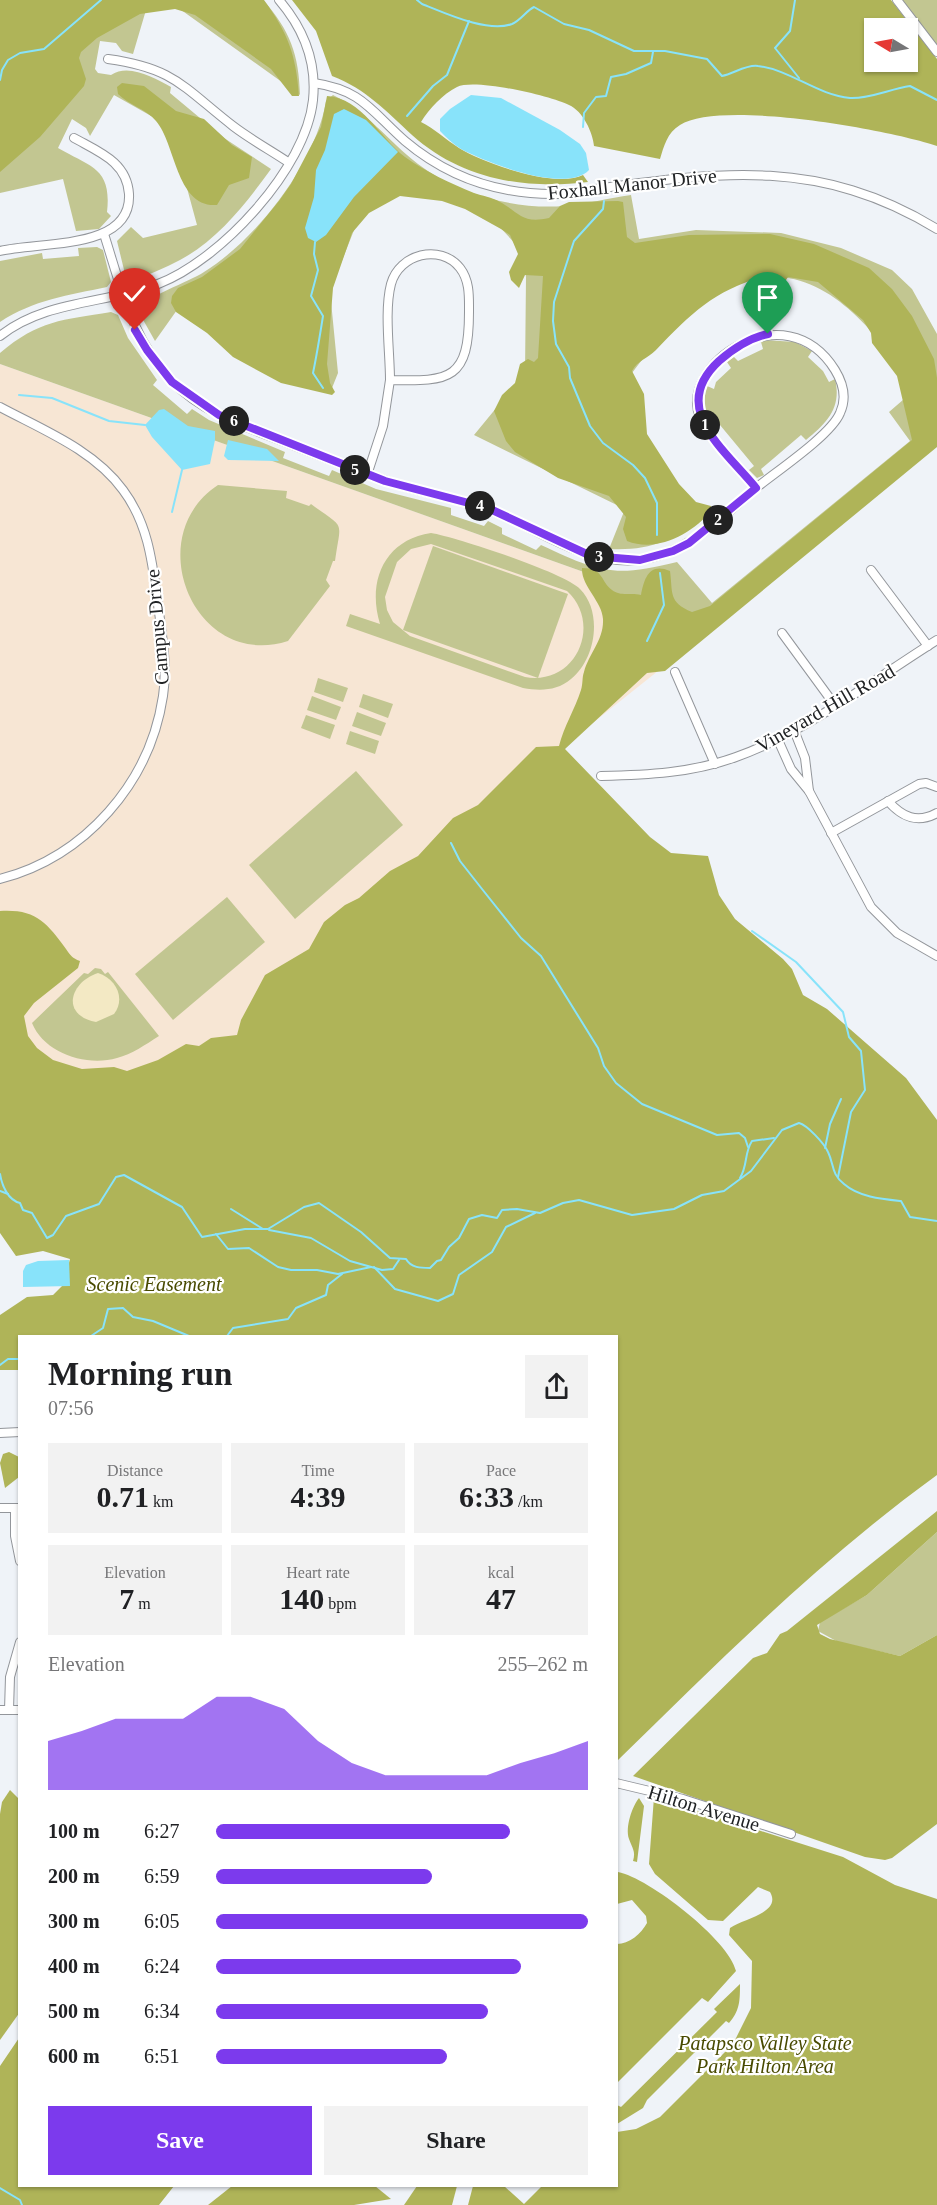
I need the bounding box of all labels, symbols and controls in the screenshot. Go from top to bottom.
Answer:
north arrow [864,18,918,72]
map controls [864,18,918,72]
street label: Foxhall Manor Drive [546,164,718,204]
pin [109,268,160,330]
pin [742,272,793,334]
icon: check [118,277,151,310]
icon: arrive [751,281,784,314]
pin: 6 [219,406,249,436]
pin: 1 [690,410,720,440]
text: 6 [230,412,238,429]
text: 1 [701,416,709,433]
pin: 5 [340,455,370,485]
text: 5 [351,461,359,478]
pin: 4 [465,491,495,521]
text: 4 [476,497,484,514]
pin: 2 [703,505,733,535]
text: 2 [714,511,722,528]
pin: 3 [584,542,614,572]
text: 3 [595,548,603,565]
street label: Campus Drive [141,568,174,686]
street label: Vineyard Hill Road [752,659,899,758]
park label: Scenic Easement [87,1273,222,1295]
button: share [525,1355,588,1418]
text: Morning run [48,1356,232,1392]
text: 07:56 [48,1397,94,1419]
text: Distance [107,1462,163,1479]
text: Time [301,1462,335,1479]
text: Pace [486,1462,516,1479]
text: 0.71 [97,1480,149,1513]
text: 4:39 [291,1480,346,1513]
text: 6:33 [459,1480,514,1513]
text: km [149,1493,173,1510]
text: /km [514,1493,543,1510]
text: Elevation [104,1564,166,1581]
text: Heart rate [286,1564,350,1581]
text: kcal [488,1564,514,1581]
text: 7 [119,1582,134,1615]
text: 140 [279,1582,324,1615]
text: 47 [486,1582,516,1615]
text: m [134,1595,151,1612]
text: bpm [324,1595,357,1612]
text: Elevation [48,1653,125,1675]
text: 255–262 m [497,1653,588,1675]
street label: Hilton Avenue [645,1781,763,1835]
text: 100 m [48,1820,100,1842]
text: 6:27 [144,1820,180,1842]
text: 200 m [48,1865,100,1887]
text: 6:59 [144,1865,180,1887]
text: 300 m [48,1910,100,1932]
text: 6:05 [144,1910,180,1932]
text: 400 m [48,1955,100,1977]
text: 6:24 [144,1955,180,1977]
text: 500 m [48,2000,100,2022]
text: 6:34 [144,2000,180,2022]
park label: Patapsco Valley State Park Hilton Area [677,2032,852,2077]
text: 600 m [48,2045,100,2067]
text: 6:51 [144,2045,180,2067]
button: Save [48,2106,312,2175]
button: Share [324,2106,588,2175]

